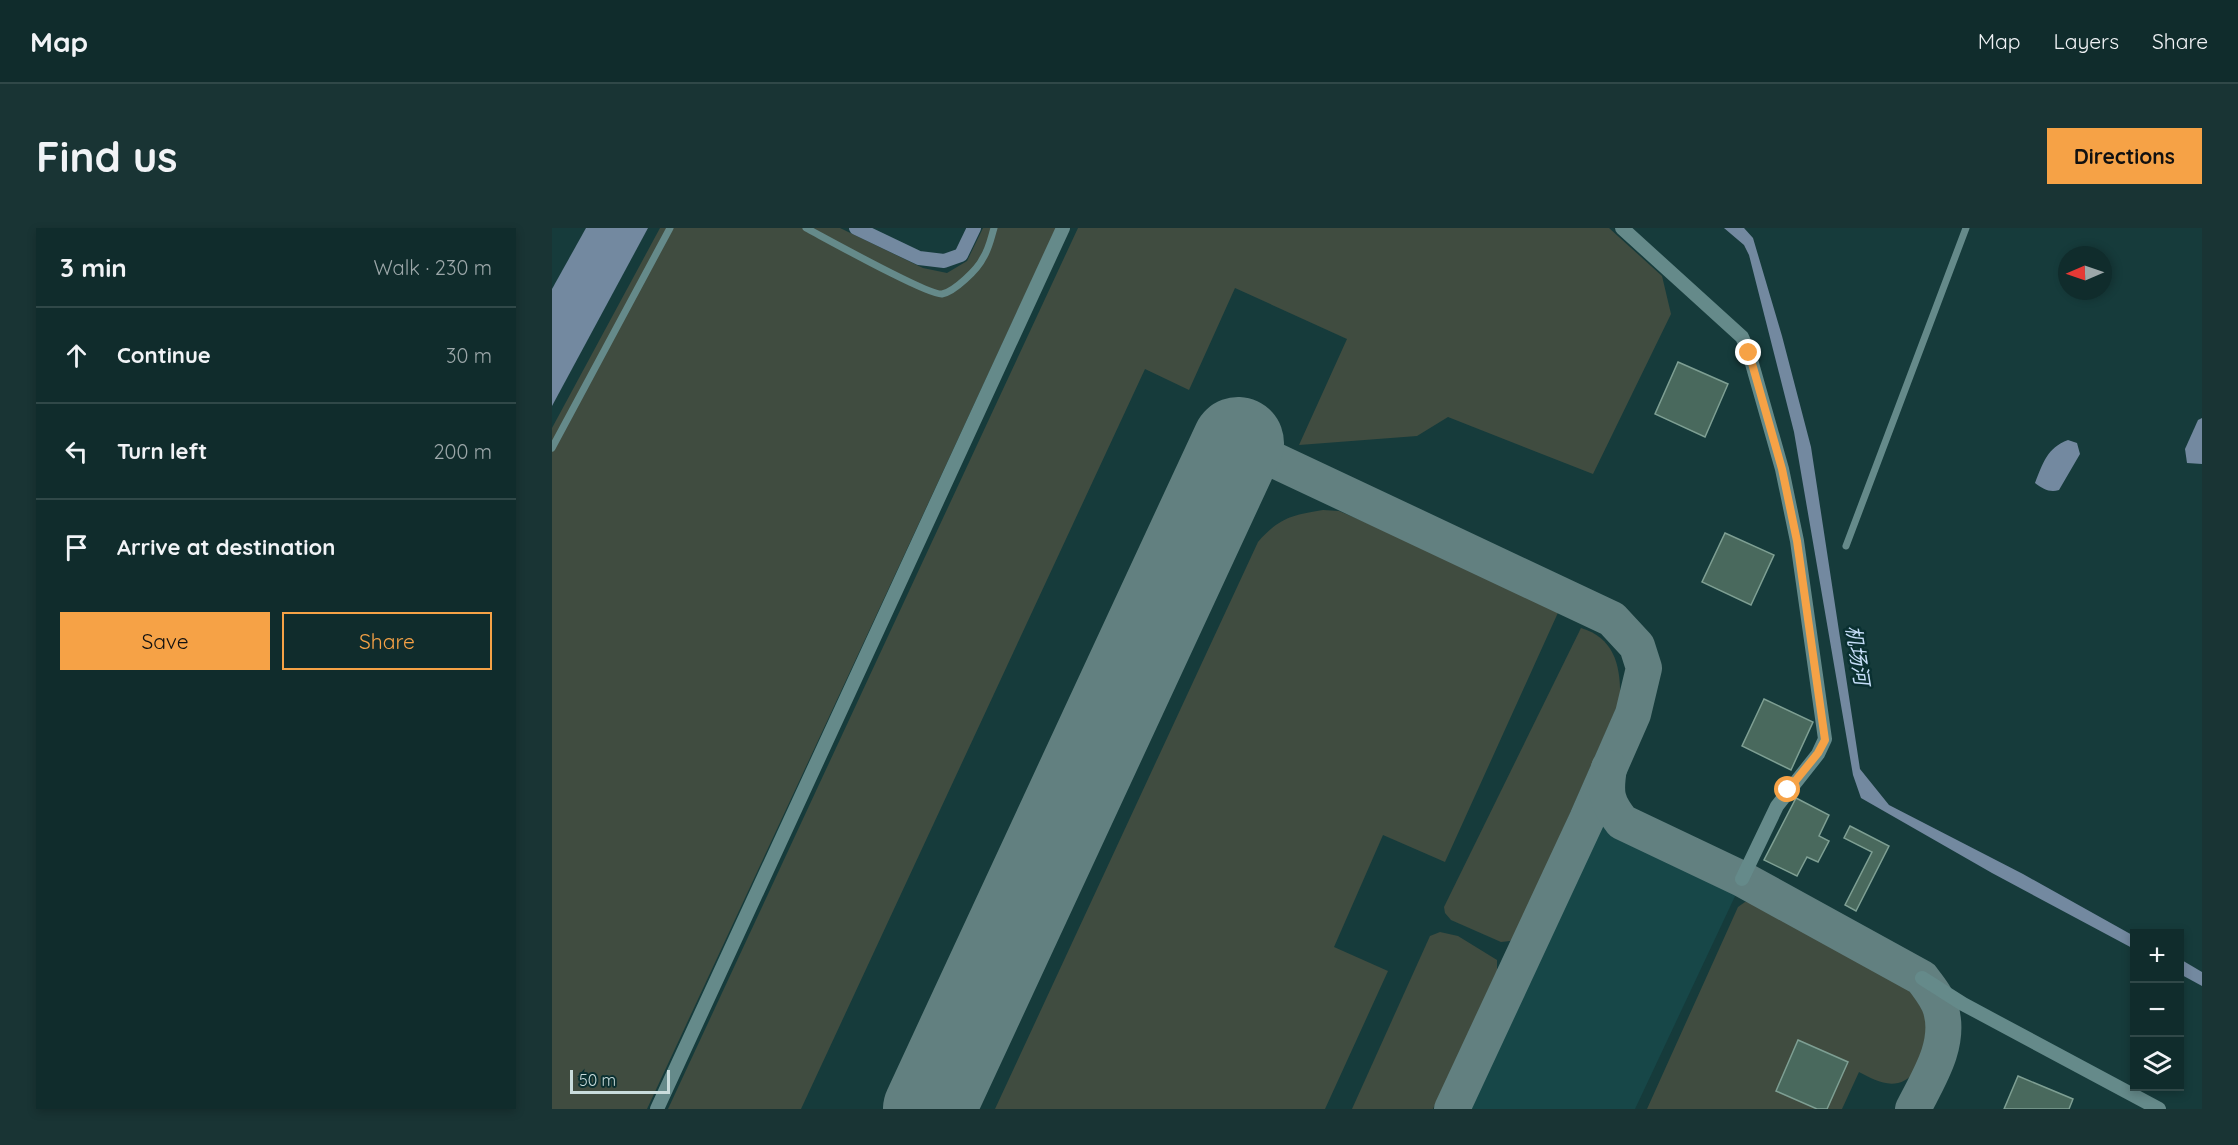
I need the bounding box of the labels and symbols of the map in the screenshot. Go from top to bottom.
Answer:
north arrow [2058,246,2112,300]
route end [1735,339,1761,365]
water label: 机场河 [1841,623,1876,691]
route start [1774,776,1800,802]
scale bar [570,1067,670,1094]

